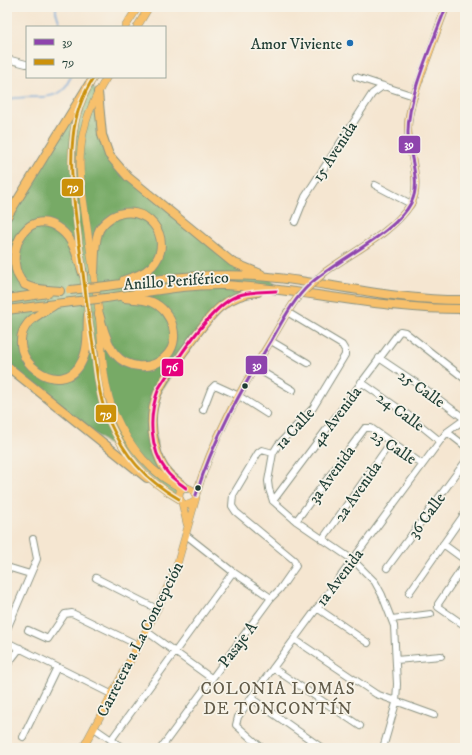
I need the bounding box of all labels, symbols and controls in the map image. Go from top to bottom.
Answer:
legend [26,26,166,78]
place label: Amor Viviente [251,34,342,54]
text: 39 [62,35,72,50]
marker: Amor Viviente [345,38,355,48]
text: 79 [62,55,74,70]
street label: 15 Avenida [308,117,362,185]
line badge: 39 [398,135,421,154]
text: 39 [404,138,414,152]
line badge: 79 [61,178,84,197]
text: 79 [67,181,79,195]
street label: Anillo Periférico [123,267,230,295]
line badge: 39 [245,355,268,375]
line badge: 76 [161,358,184,377]
text: 39 [252,359,262,373]
text: 76 [166,361,179,375]
street label: 25 Calle [394,365,449,412]
unlabelled marker [240,381,250,391]
street label: 4a Avenida [308,382,366,451]
street label: 24 Calle [373,388,428,436]
street label: 1a Calle [271,403,319,454]
line badge: 79 [95,404,117,423]
text: 79 [100,408,112,422]
street label: 23 Calle [367,425,421,469]
street label: 3a Avenida [304,441,360,508]
street label: 2a Avenida [330,457,386,526]
unlabelled marker [193,483,203,493]
street label: 36 Calle [404,489,450,542]
street label: 1a Avenida [312,545,368,610]
street label: Carretera a La Concepción [92,558,188,720]
street label: Pasaje A [214,617,262,672]
district label: COLONIA LOMAS DE TONCONTÍN [200,678,356,720]

